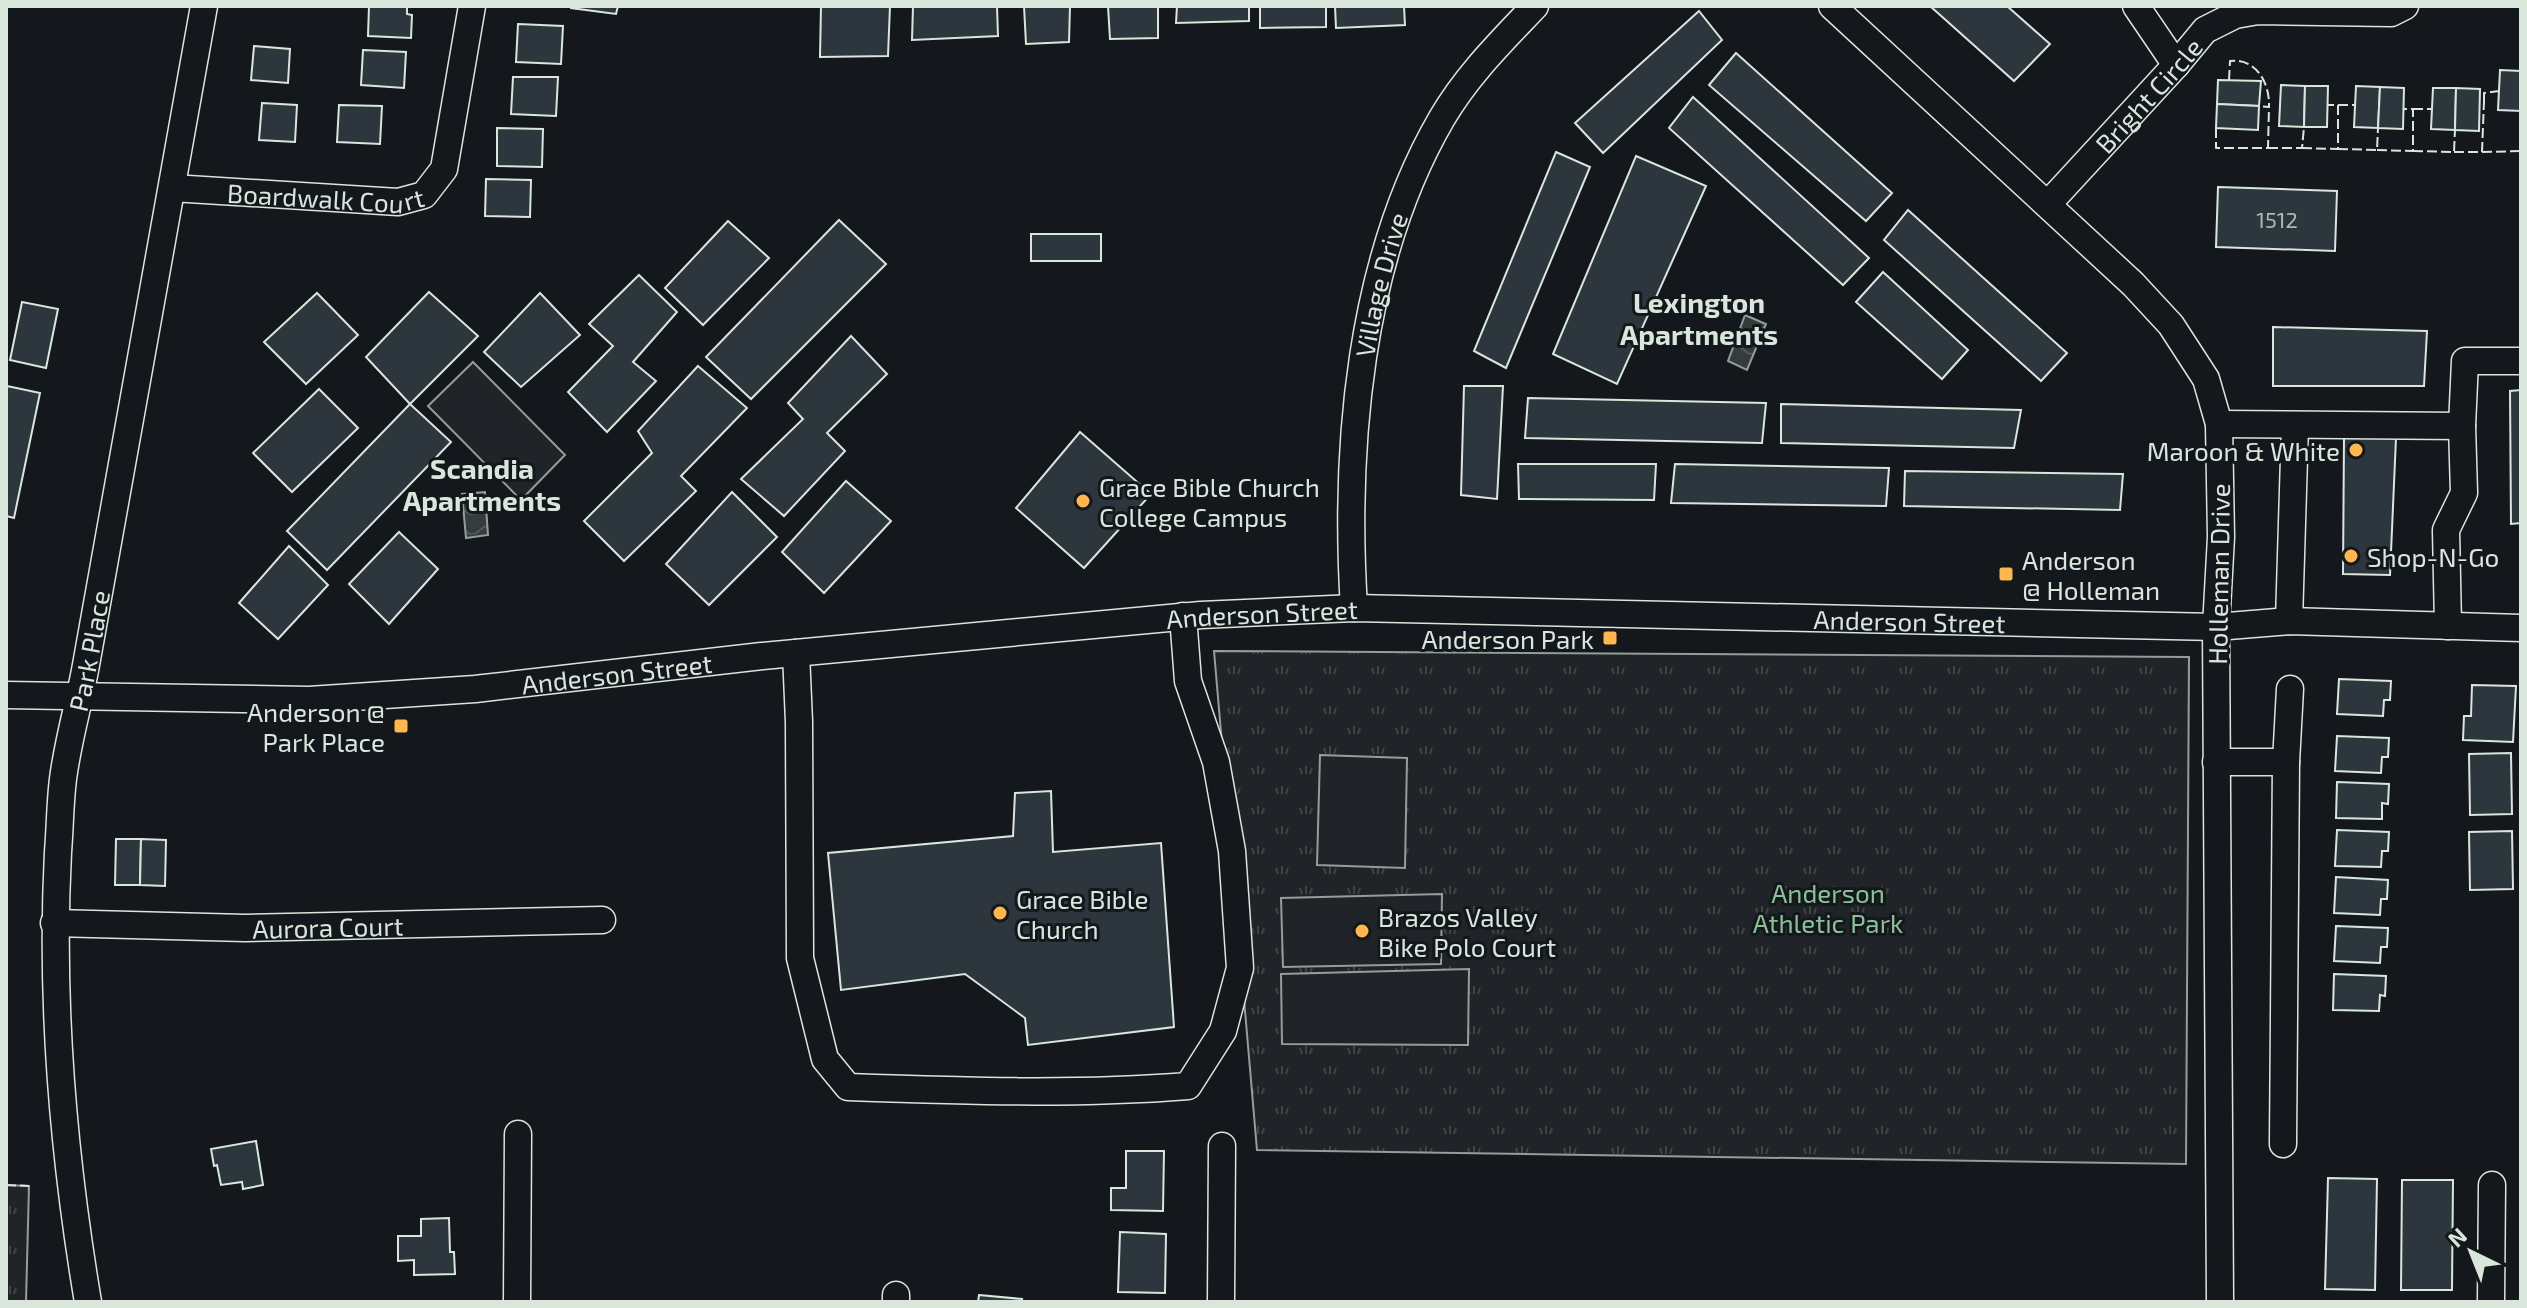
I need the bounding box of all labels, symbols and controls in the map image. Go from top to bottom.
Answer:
street label: Bright Circle [2088,31,2208,159]
street label: Boardwalk Court [226,176,427,218]
house number: 1512 [2256,206,2298,232]
street label: Village Drive [1348,208,1413,359]
district label: Lexington Apartments [1620,285,1778,351]
place label: Maroon & White [2147,435,2340,466]
marker: Maroon & White [2347,441,2365,459]
district label: Scandia Apartments [403,451,561,517]
place label: Grace Bible Church College Campus [1099,471,1320,532]
street label: Holleman Drive [2201,483,2235,665]
marker: Grace Bible Church College Campus [1074,492,1092,510]
place label: Shop-N-Go [2367,541,2499,572]
place label: Anderson @ Holleman [2022,544,2160,605]
marker: Shop-N-Go [2342,547,2360,565]
marker: Anderson @ Holleman [1997,565,2015,583]
street label: Park Place [61,588,115,714]
street label: Anderson Street [1165,592,1358,634]
street label: Anderson Street [1813,603,2006,638]
place label: Anderson Park [1421,623,1594,654]
marker: Anderson Park [1601,629,1619,647]
street label: Anderson Street [520,646,714,699]
place label: Anderson @ Park Place [247,696,385,757]
marker: Anderson @ Park Place [392,717,410,735]
park label: Anderson Athletic Park [1753,877,1903,938]
place label: Grace Bible Church [1016,883,1148,944]
place label: Brazos Valley Bike Polo Court [1378,901,1556,962]
marker: Grace Bible Church [991,904,1009,922]
street label: Aurora Court [252,909,404,943]
marker: Brazos Valley Bike Polo Court [1353,922,1371,940]
north arrow [2431,1212,2511,1292]
text: N [2442,1222,2471,1252]

